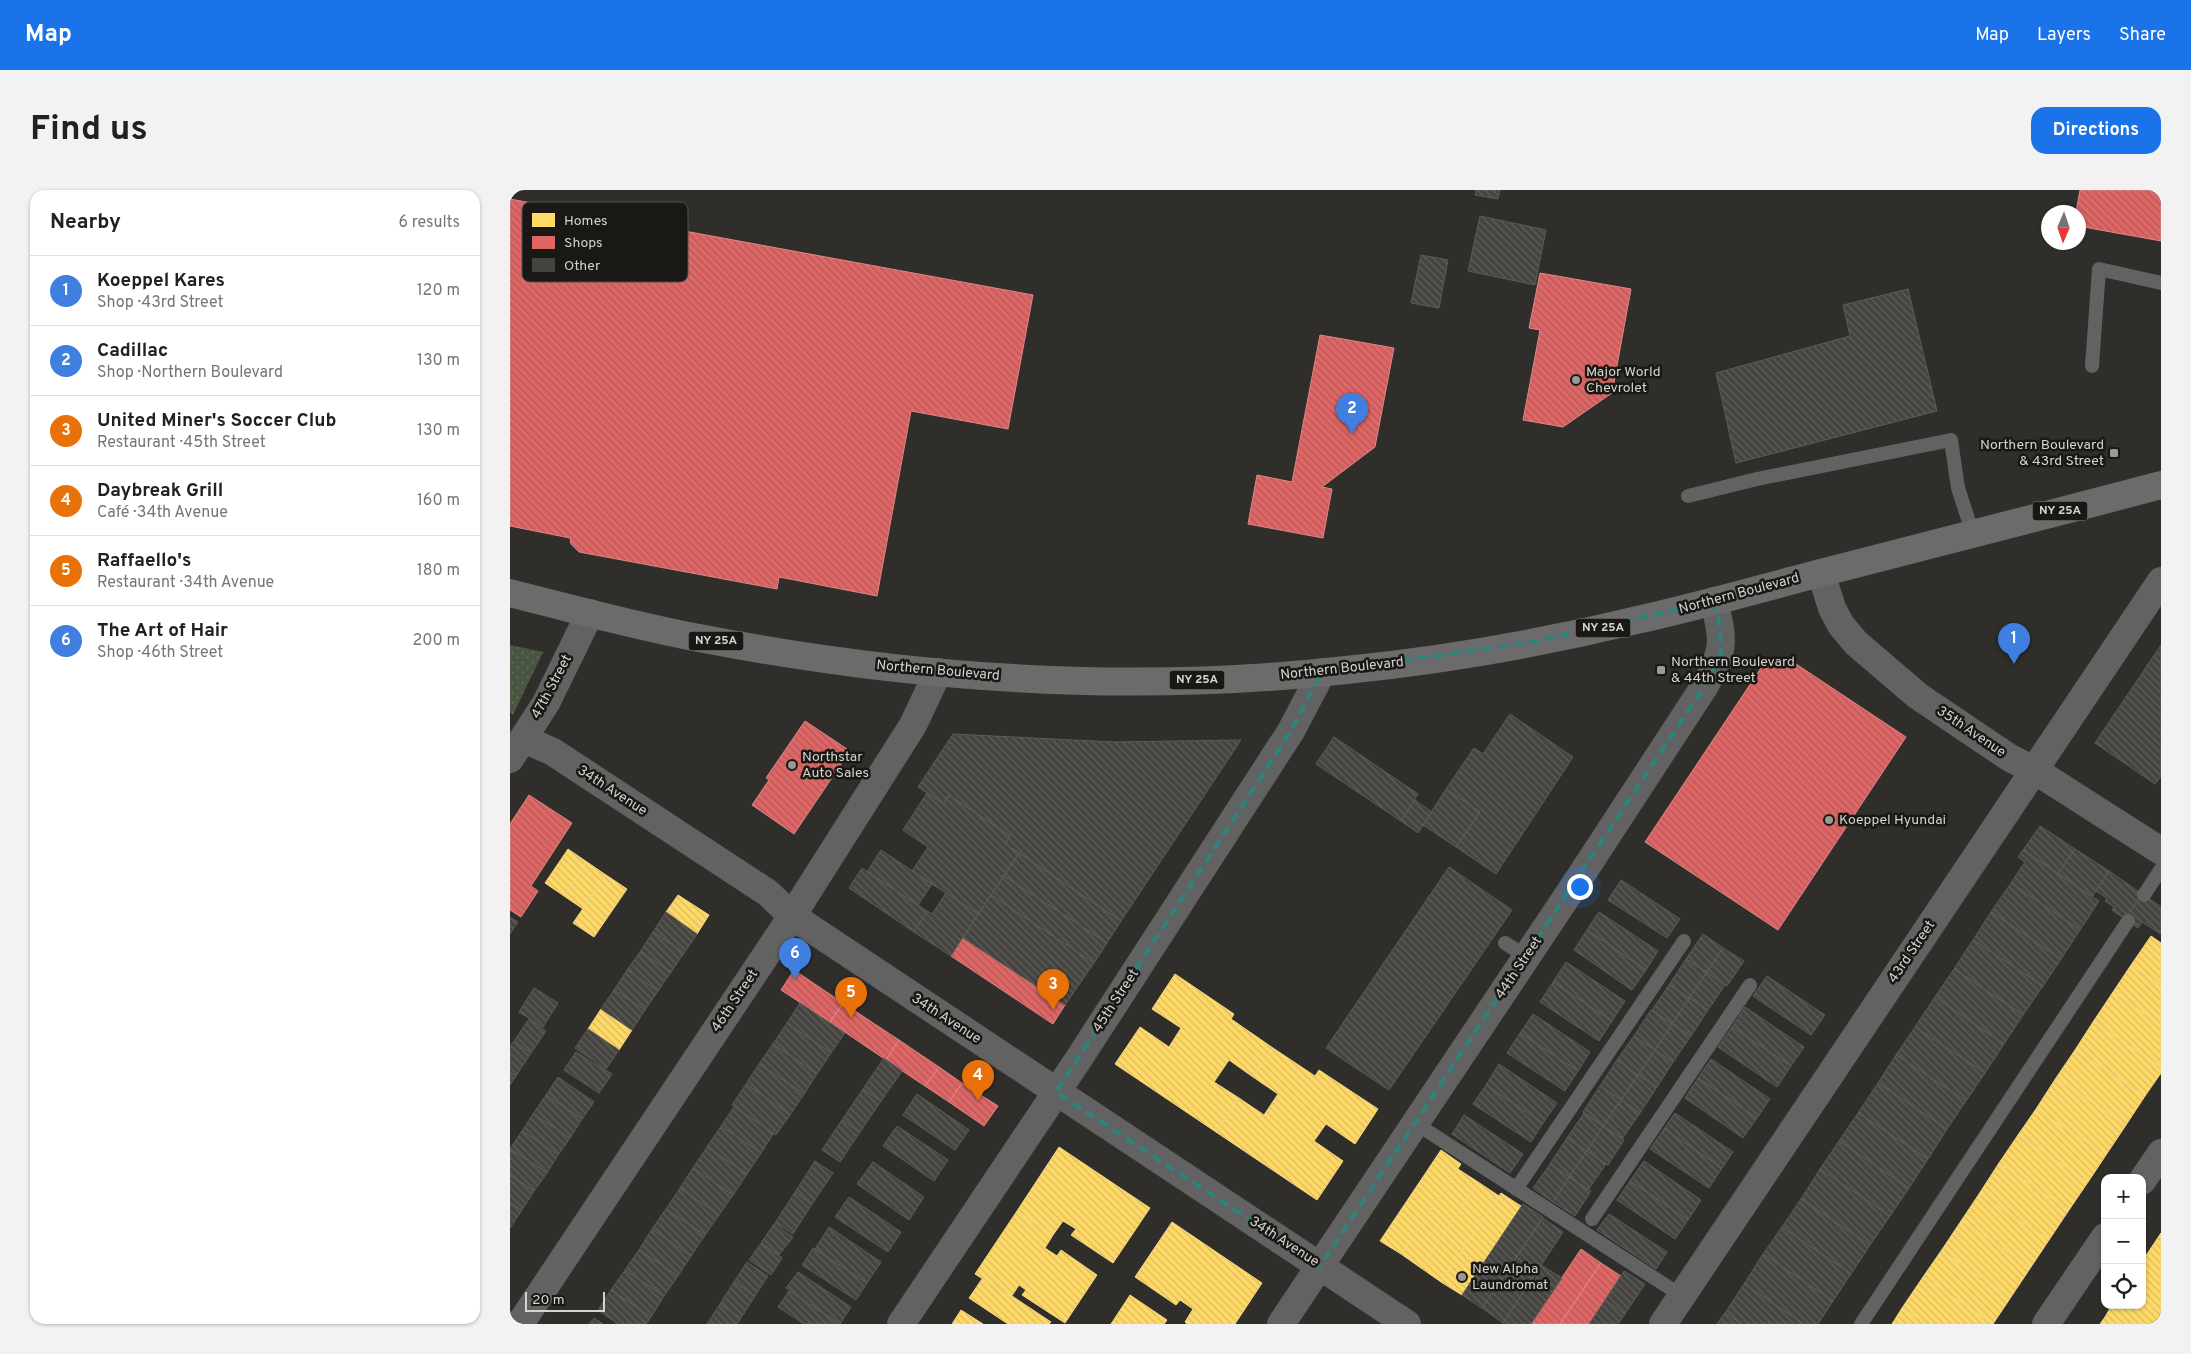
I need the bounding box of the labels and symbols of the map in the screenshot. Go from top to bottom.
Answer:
legend [522,202,688,282]
north arrow [2041,205,2086,250]
text: Homes [564,213,608,230]
text: Shops [564,235,603,252]
text: Other [564,258,601,275]
place label: Major World Chevrolet [1586,364,1661,397]
marker: Major World Chevrolet [1570,374,1582,386]
pin: 2 [1336,393,1368,434]
place label: Northern Boulevard & 43rd Street [1980,437,2104,470]
marker: Northern Boulevard & 43rd Street [2108,447,2120,459]
road number: NY 25A [2032,502,2088,521]
street label: Northern Boulevard [1677,570,1801,618]
road number: NY 25A [1576,618,1630,638]
pin: 1 [1998,623,2030,664]
road number: NY 25A [688,632,744,651]
street label: 47th Street [528,652,576,722]
street label: Northern Boulevard [1279,654,1405,684]
place label: Northern Boulevard & 44th Street [1671,654,1795,687]
street label: Northern Boulevard [876,657,1000,685]
marker: Northern Boulevard & 44th Street [1655,664,1667,676]
road number: NY 25A [1170,670,1224,690]
street label: 35th Avenue [1933,703,2009,761]
place label: Northstar Auto Sales [802,749,869,782]
marker: Northstar Auto Sales [786,759,798,771]
street label: 34th Avenue [574,762,650,820]
place label: Koeppel Hyundai [1839,812,1946,829]
marker: Koeppel Hyundai [1823,814,1835,826]
your location [1567,874,1593,900]
street label: 43rd Street [1885,917,1939,987]
street label: 44th Street [1492,933,1546,1003]
pin: 6 [779,938,811,979]
street label: 46th Street [708,966,762,1036]
street label: 45th Street [1089,966,1143,1036]
pin: 3 [1037,969,1069,1010]
pin: 5 [835,977,867,1018]
street label: 34th Avenue [908,990,984,1048]
pin: 4 [962,1060,994,1101]
street label: 34th Avenue [1246,1213,1322,1271]
place label: New Alpha Laundromat [1472,1261,1548,1294]
marker: New Alpha Laundromat [1456,1271,1468,1283]
scale bar [525,1289,605,1312]

